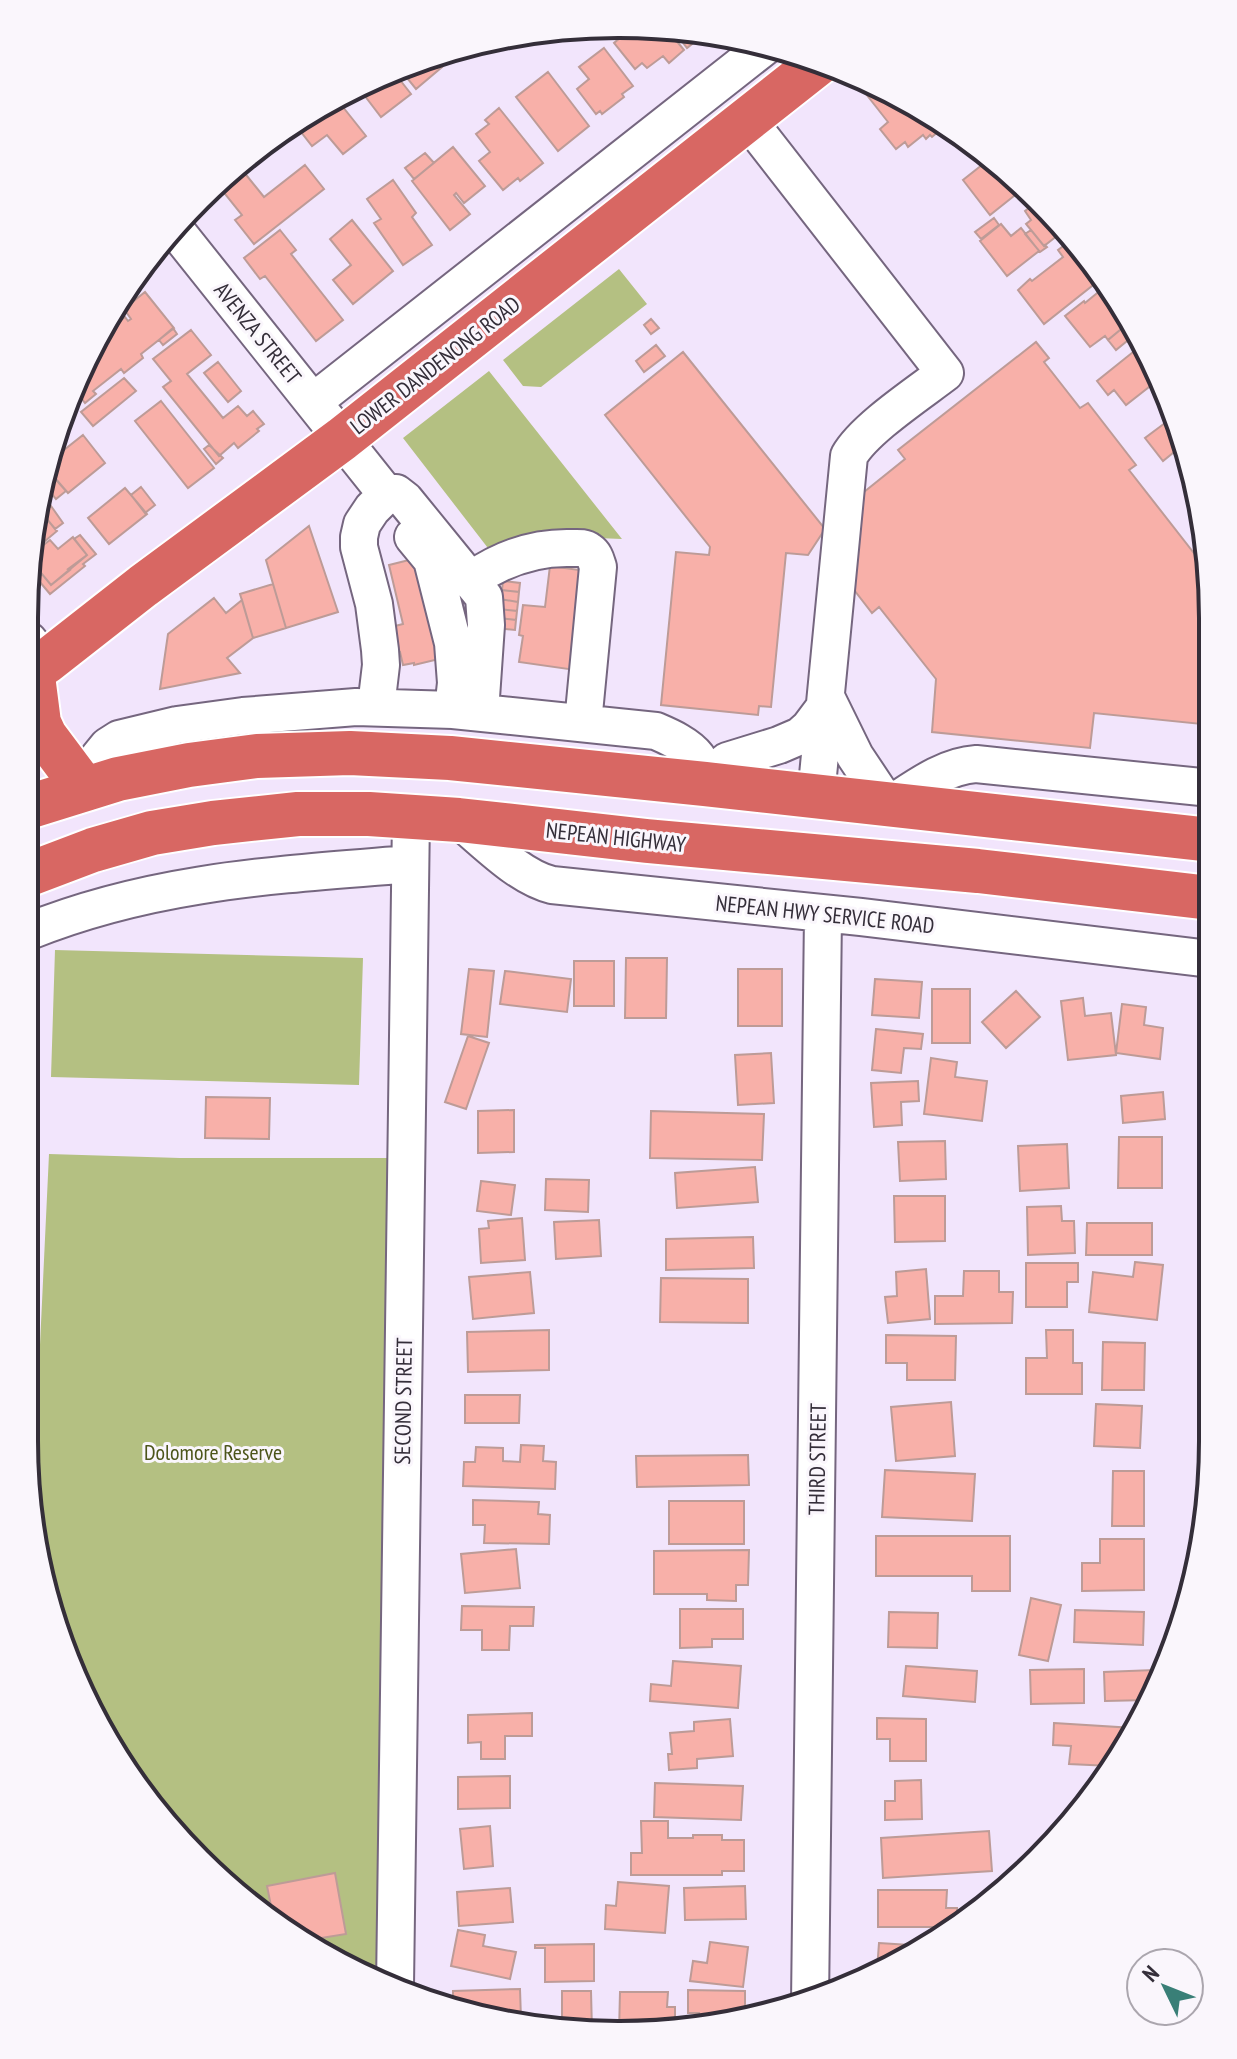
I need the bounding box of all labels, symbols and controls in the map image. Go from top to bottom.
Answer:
street label: AVENZA STREET [208,276,308,390]
street label: LOWER DANDENONG ROAD [344,290,526,440]
street label: NEPEAN HIGHWAY [545,816,687,858]
street label: NEPEAN HWY SERVICE ROAD [714,889,936,939]
street label: SECOND STREET [388,1337,418,1465]
street label: THIRD STREET [802,1403,832,1515]
park label: Dolomore Reserve [144,1438,282,1466]
north arrow [1125,1947,1205,2027]
text: N [1136,1959,1165,1987]

